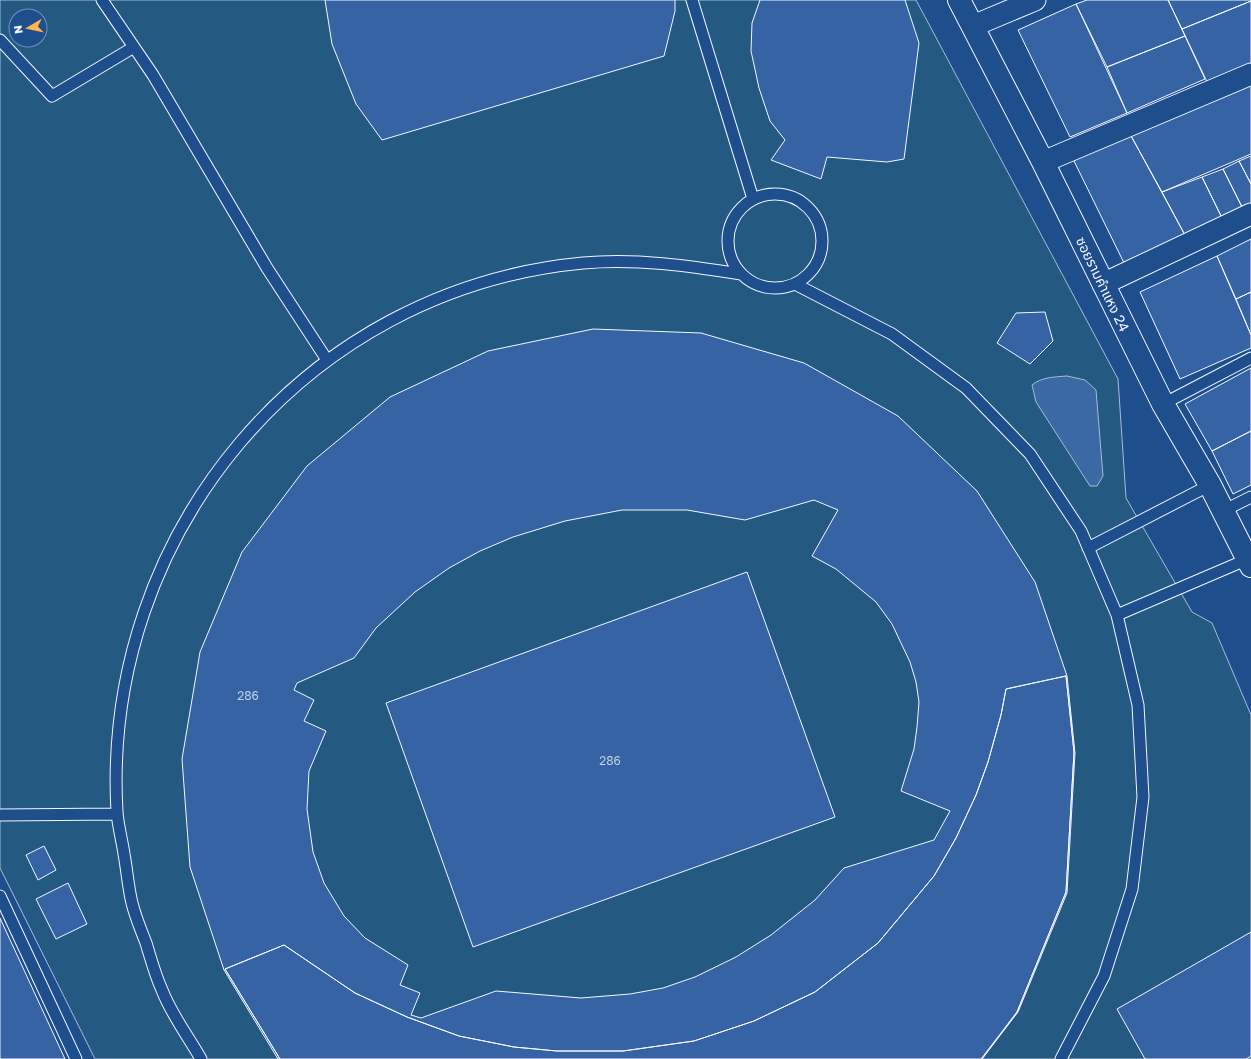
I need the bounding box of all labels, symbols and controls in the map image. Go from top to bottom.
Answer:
north arrow [8,8,48,48]
text: N [11,24,25,35]
street label: ซอยรามคำแหง 24 [1073,234,1133,334]
house number: 286 [237,688,259,703]
house number: 286 [599,753,621,768]

